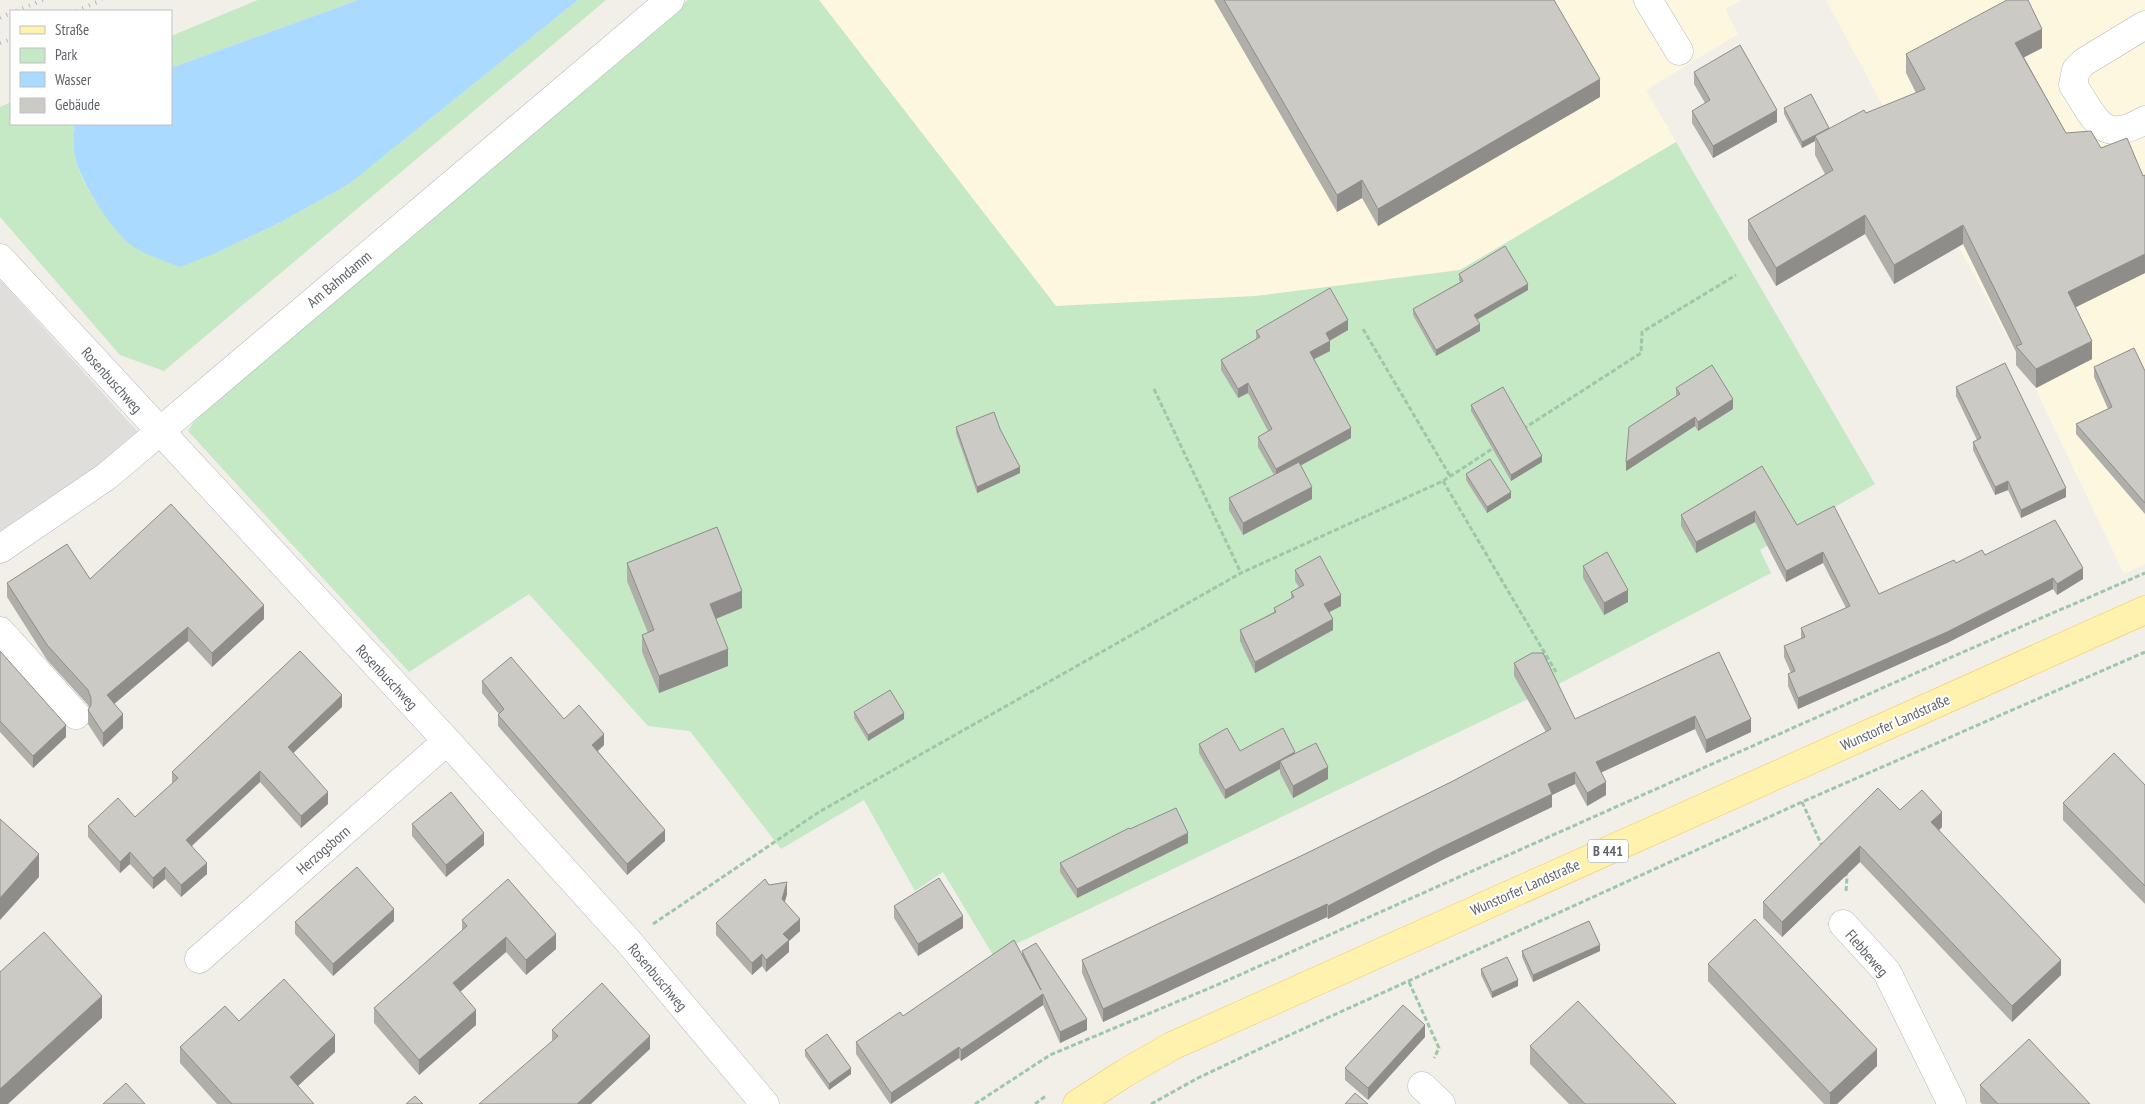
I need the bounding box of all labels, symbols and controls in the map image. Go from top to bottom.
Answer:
legend [10,10,172,125]
text: Straße [55,20,89,39]
text: Park [55,45,77,64]
text: Wasser [55,70,92,89]
text: Gebäude [55,95,100,114]
street label: Am Bahndamm [303,247,375,311]
street label: Rosenbuschweg [77,343,147,417]
street label: Rosenbuschweg [352,640,422,714]
street label: Wunstorfer Landstraße [1837,689,1953,755]
street label: Herzogsborn [292,821,354,879]
road number: B 441 [1588,839,1628,862]
street label: Wunstorfer Landstraße [1467,854,1583,920]
street label: Flebbeweg [1841,926,1893,980]
street label: Rosenbuschweg [624,939,692,1015]

